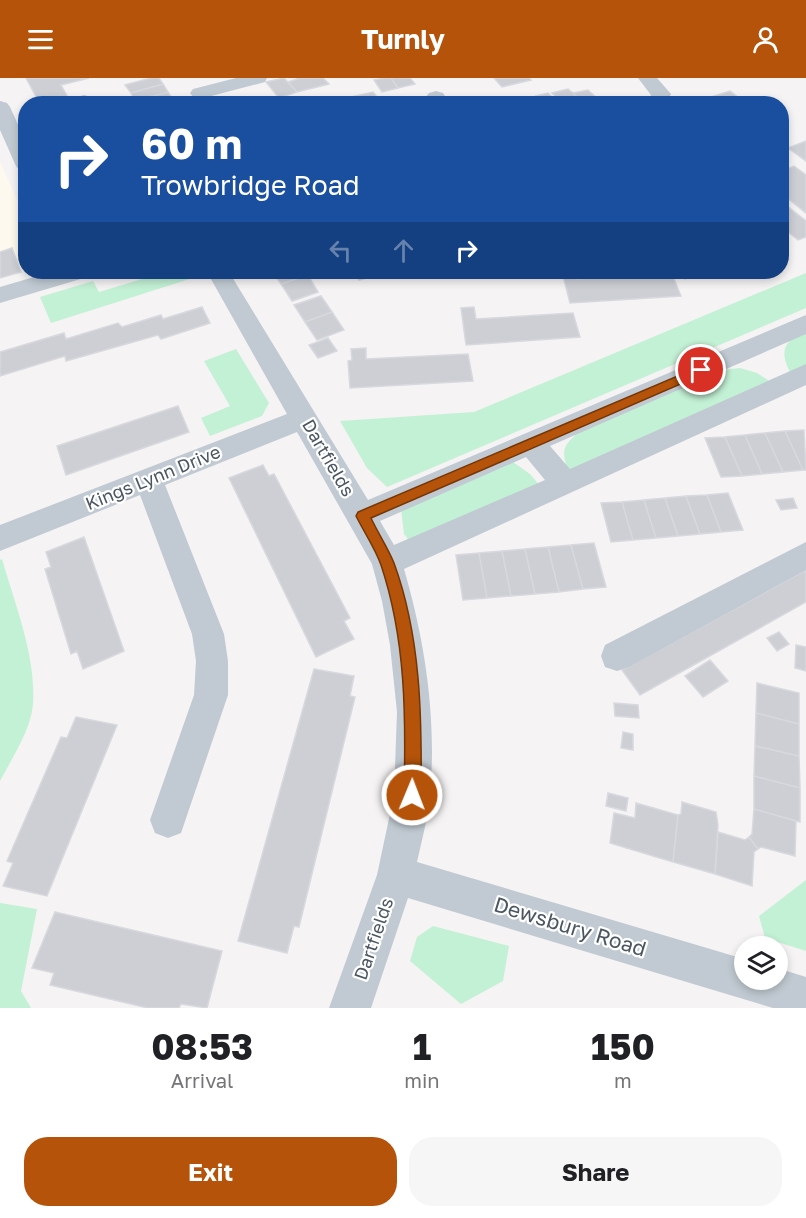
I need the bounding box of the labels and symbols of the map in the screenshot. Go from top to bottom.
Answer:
pin [675,344,726,395]
street label: Dartfields [298,415,360,500]
street label: Kings Lynn Drive [82,440,223,514]
position arrow [380,763,444,827]
street label: Dewsbury Road [491,891,650,962]
street label: Dartfields [349,895,397,983]

